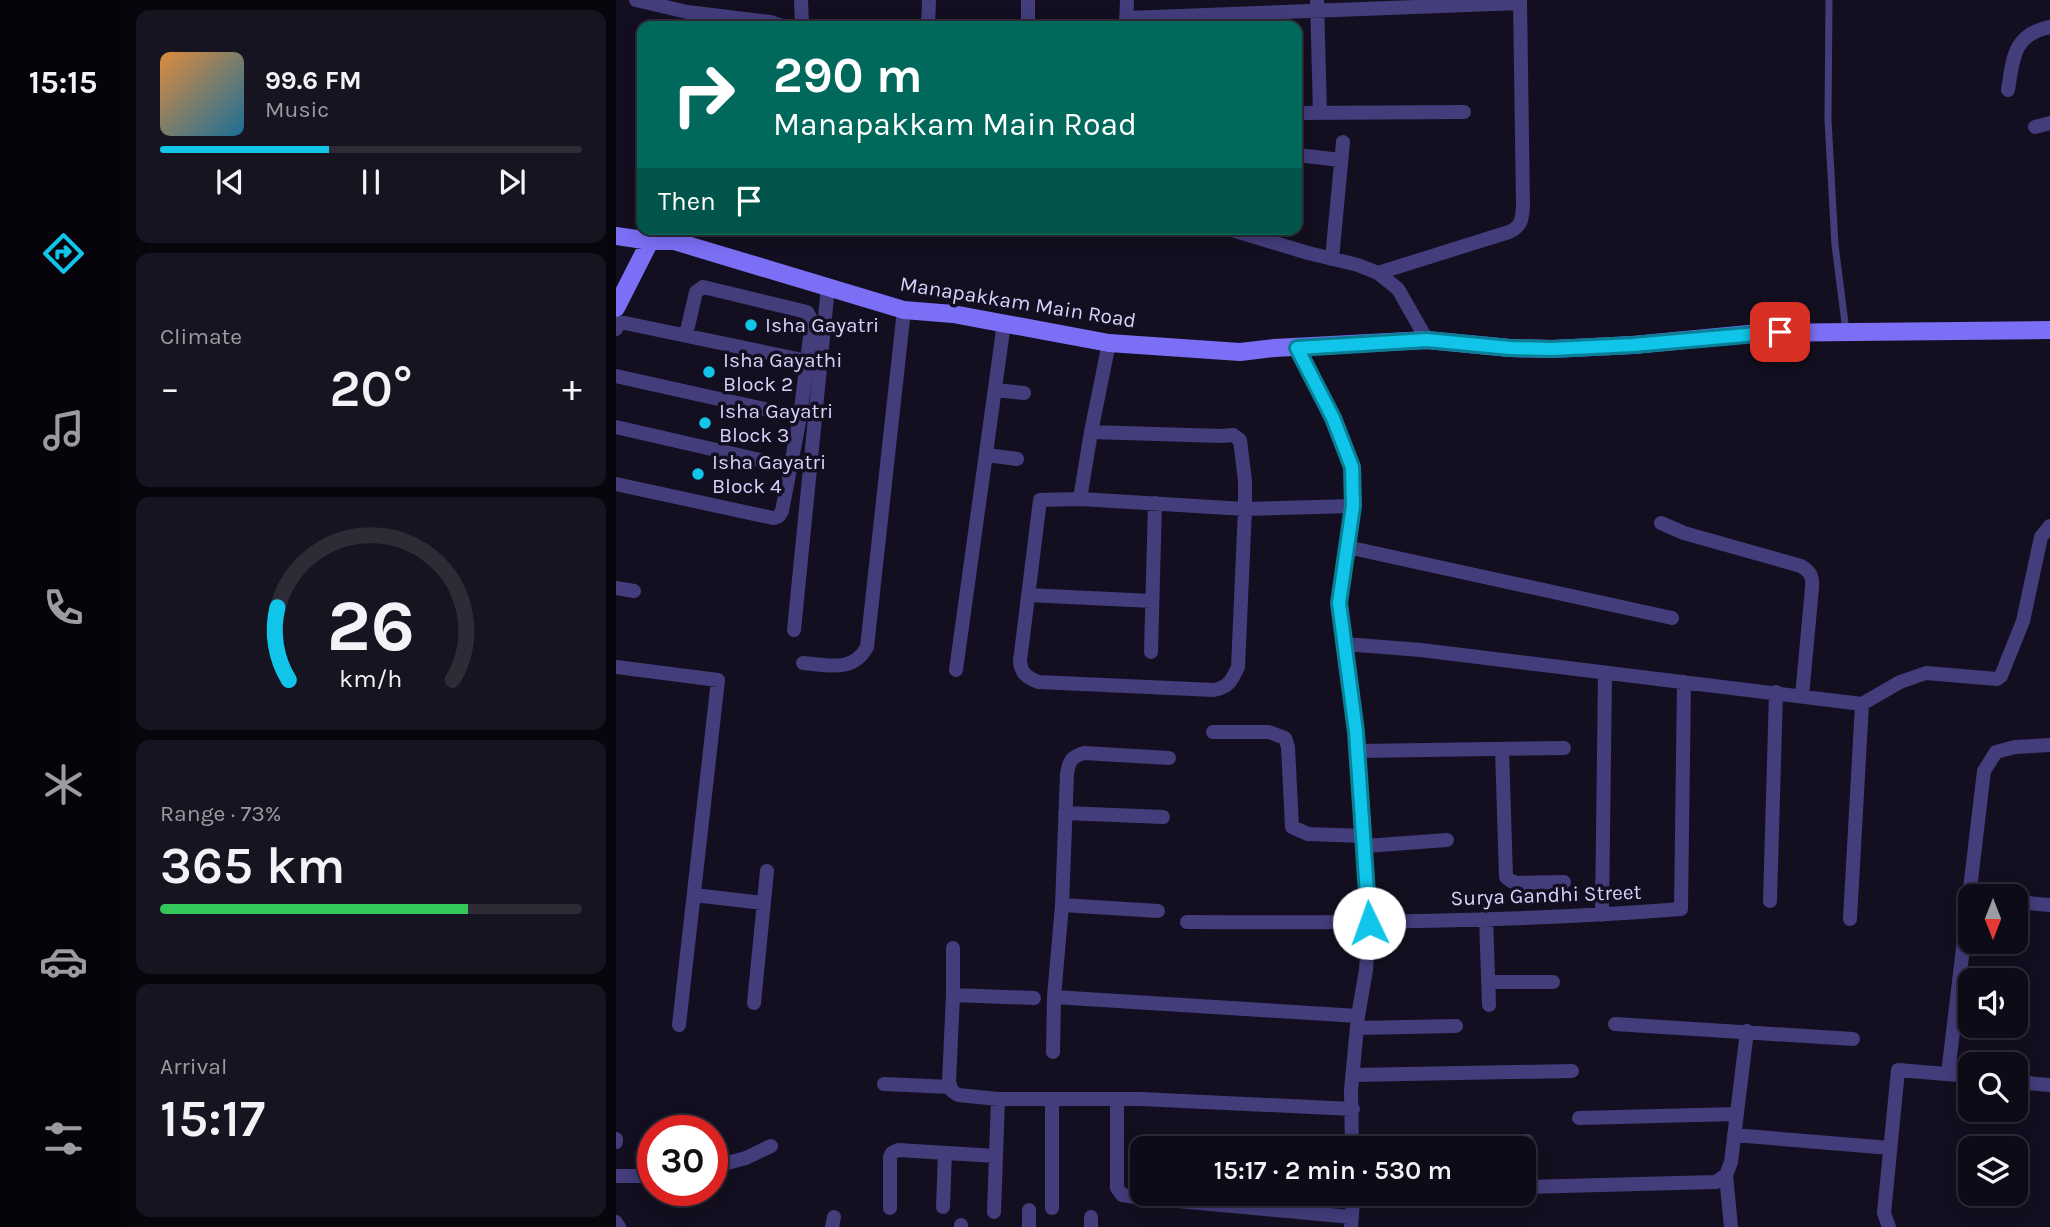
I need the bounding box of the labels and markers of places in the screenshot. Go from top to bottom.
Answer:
pin [1750,302,1810,362]
place label: Isha Gayatri [765,313,879,337]
marker: Isha Gayatri [743,317,759,333]
place label: Isha Gayathi Block 2 [723,348,842,396]
marker: Isha Gayathi Block 2 [701,364,717,380]
place label: Isha Gayatri Block 3 [719,399,833,447]
marker: Isha Gayatri Block 3 [697,415,713,431]
place label: Isha Gayatri Block 4 [712,450,826,498]
marker: Isha Gayatri Block 4 [690,466,706,482]

